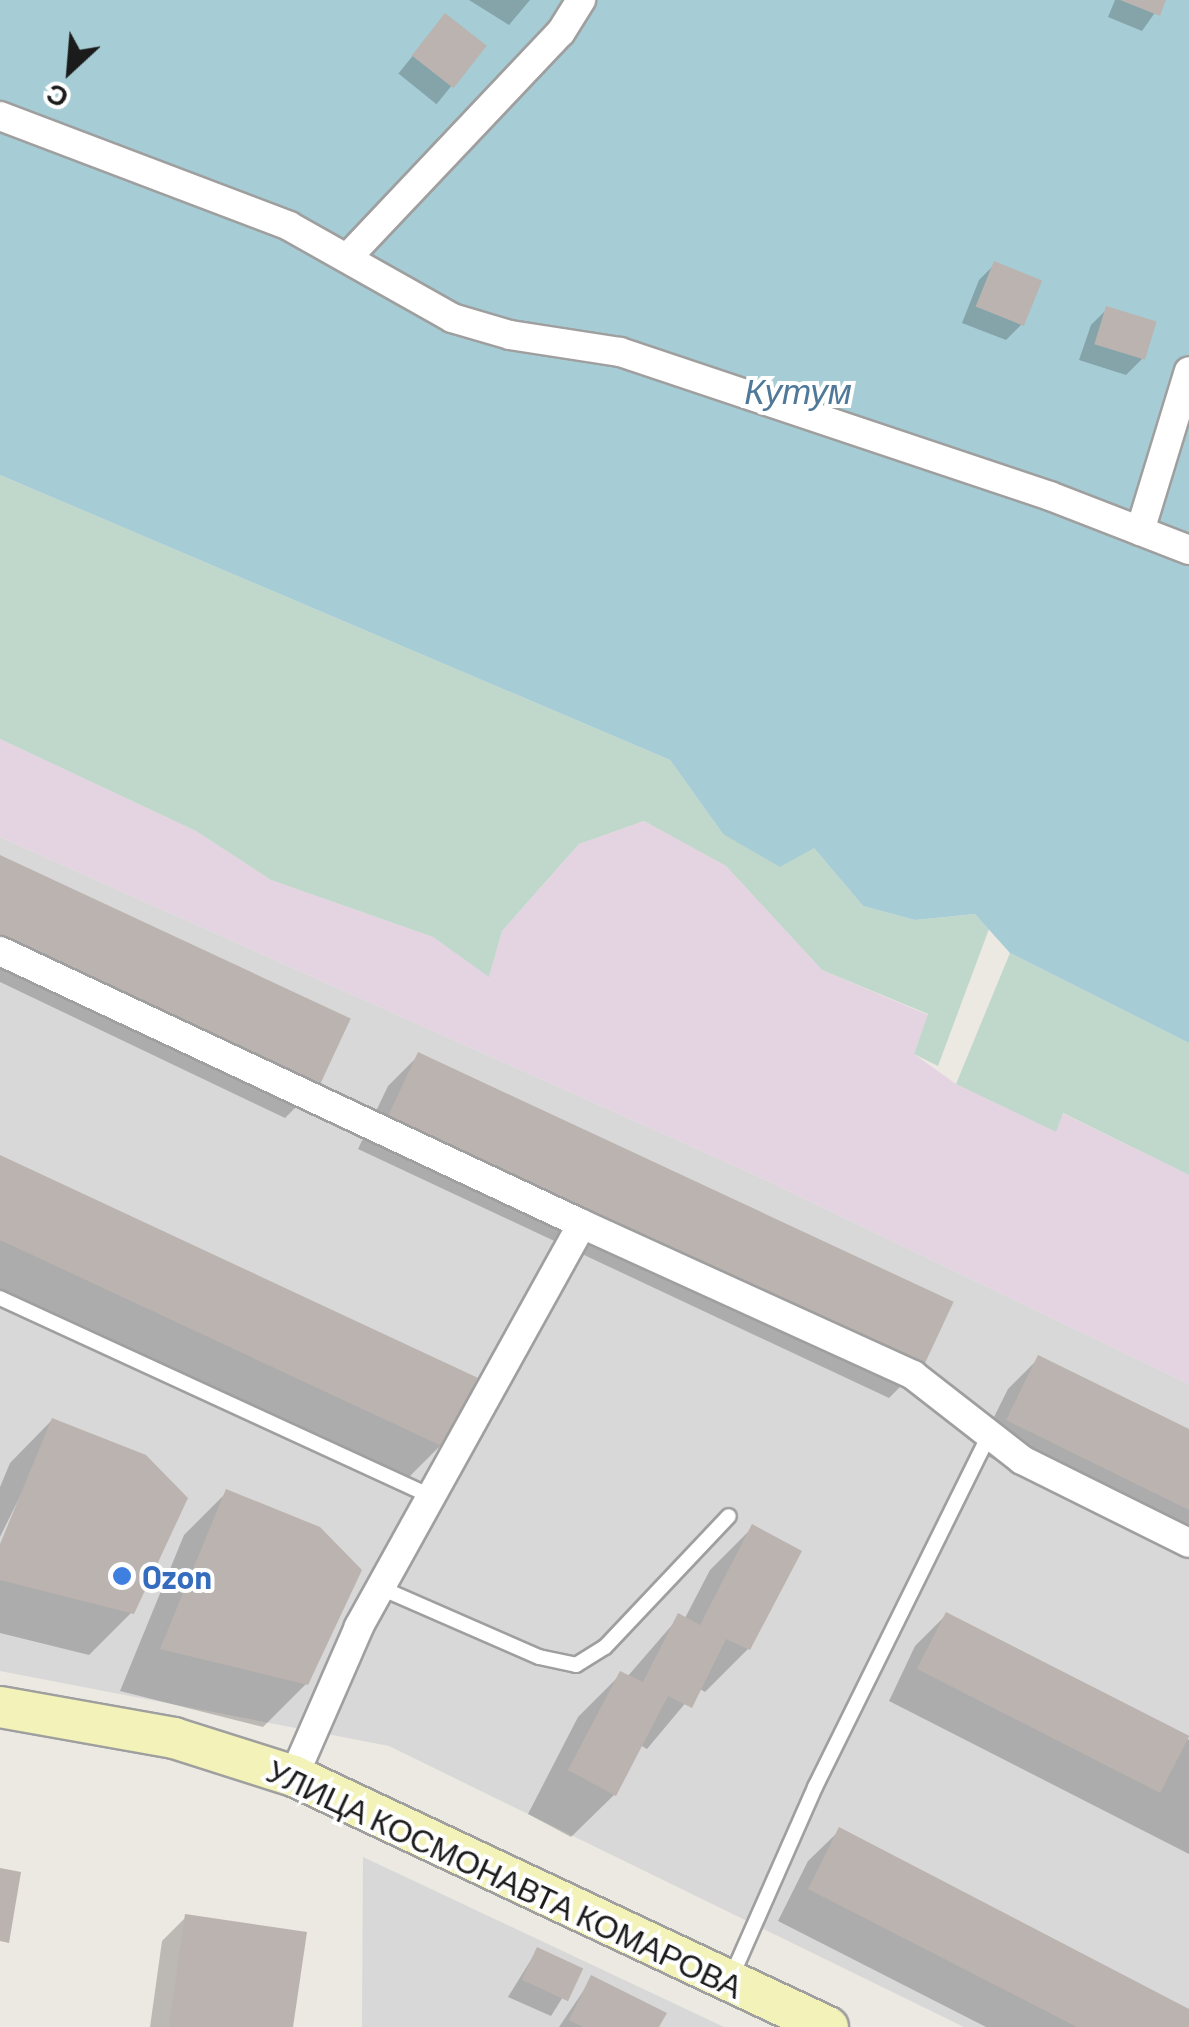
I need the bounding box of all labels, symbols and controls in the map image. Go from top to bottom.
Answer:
north arrow [20,20,120,120]
text: С [40,77,73,117]
water label: Кутум [744,369,852,411]
place label: Ozon [142,1557,212,1595]
marker: Ozon [111,1565,133,1587]
street label: УЛИЦА КОСМОНАВТА КОМАРОВА [261,1751,749,2005]

